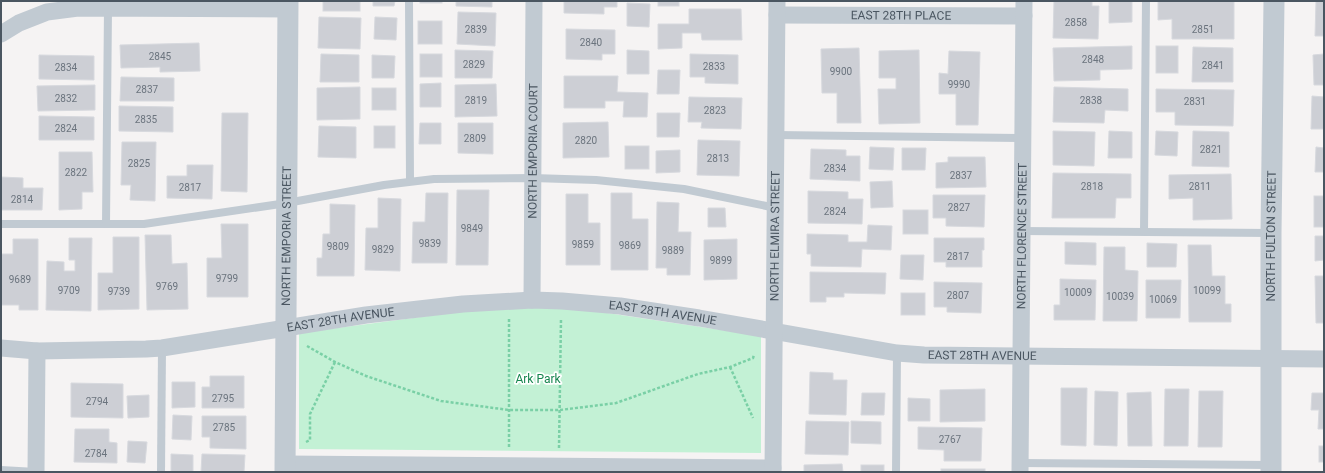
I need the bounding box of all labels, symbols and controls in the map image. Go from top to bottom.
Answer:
street label: EAST 28TH PLACE [851,8,951,23]
house number: 2858 [1065,17,1088,28]
house number: 2839 [465,24,487,35]
house number: 2851 [1192,24,1214,35]
house number: 2840 [580,37,603,48]
house number: 2845 [149,51,172,62]
house number: 2848 [1082,54,1105,65]
house number: 2829 [463,59,485,70]
house number: 2841 [1202,60,1224,71]
house number: 2833 [703,61,725,72]
house number: 2834 [55,62,78,73]
house number: 9900 [830,66,853,77]
house number: 9990 [948,79,971,90]
street label: NORTH EMPORIA COURT [526,83,540,219]
house number: 2837 [136,84,159,95]
house number: 2832 [55,93,78,104]
house number: 2819 [465,95,487,106]
house number: 2838 [1080,95,1103,106]
house number: 2831 [1184,96,1206,107]
house number: 2823 [704,105,726,116]
house number: 2835 [135,114,158,125]
house number: 2824 [55,123,78,134]
house number: 2809 [464,133,486,144]
house number: 2820 [575,135,598,146]
house number: 2821 [1200,144,1222,155]
house number: 2813 [707,153,729,164]
house number: 2825 [128,158,151,169]
house number: 2834 [824,163,847,174]
street label: NORTH FLORENCE STREET [1014,163,1030,309]
street label: NORTH EMPORIA STREET [279,166,294,306]
house number: 2822 [65,167,88,178]
house number: 2837 [950,170,973,181]
street label: NORTH FULTON STREET [1264,170,1279,302]
street label: NORTH ELMIRA STREET [767,171,783,301]
house number: 2818 [1081,181,1104,192]
house number: 2811 [1189,181,1211,192]
house number: 2817 [179,182,202,193]
house number: 2814 [11,194,34,205]
house number: 2827 [948,202,971,213]
house number: 2824 [824,206,847,217]
house number: 9849 [461,223,483,234]
house number: 9839 [419,238,441,249]
house number: 9859 [572,239,594,250]
house number: 9869 [619,240,641,251]
house number: 9809 [327,241,349,252]
house number: 9829 [372,244,394,255]
house number: 9889 [662,245,684,256]
house number: 2817 [947,251,970,262]
house number: 9899 [710,255,732,266]
house number: 9799 [216,273,238,284]
house number: 9689 [9,274,31,285]
house number: 9769 [156,281,178,292]
house number: 9709 [58,285,80,296]
house number: 10099 [1193,285,1221,296]
house number: 9739 [108,286,130,297]
house number: 10009 [1064,287,1092,298]
house number: 2807 [947,290,970,301]
house number: 10039 [1106,291,1134,302]
house number: 10069 [1149,294,1177,305]
street label: EAST 28TH AVENUE [608,298,718,328]
street label: EAST 28TH AVENUE [286,305,395,335]
street label: EAST 28TH AVENUE [928,348,1037,363]
park label: Ark Park [515,372,561,386]
house number: 2795 [212,393,235,404]
house number: 2794 [86,396,109,407]
house number: 2785 [213,422,236,433]
house number: 2767 [939,434,962,445]
house number: 2784 [85,448,108,459]

